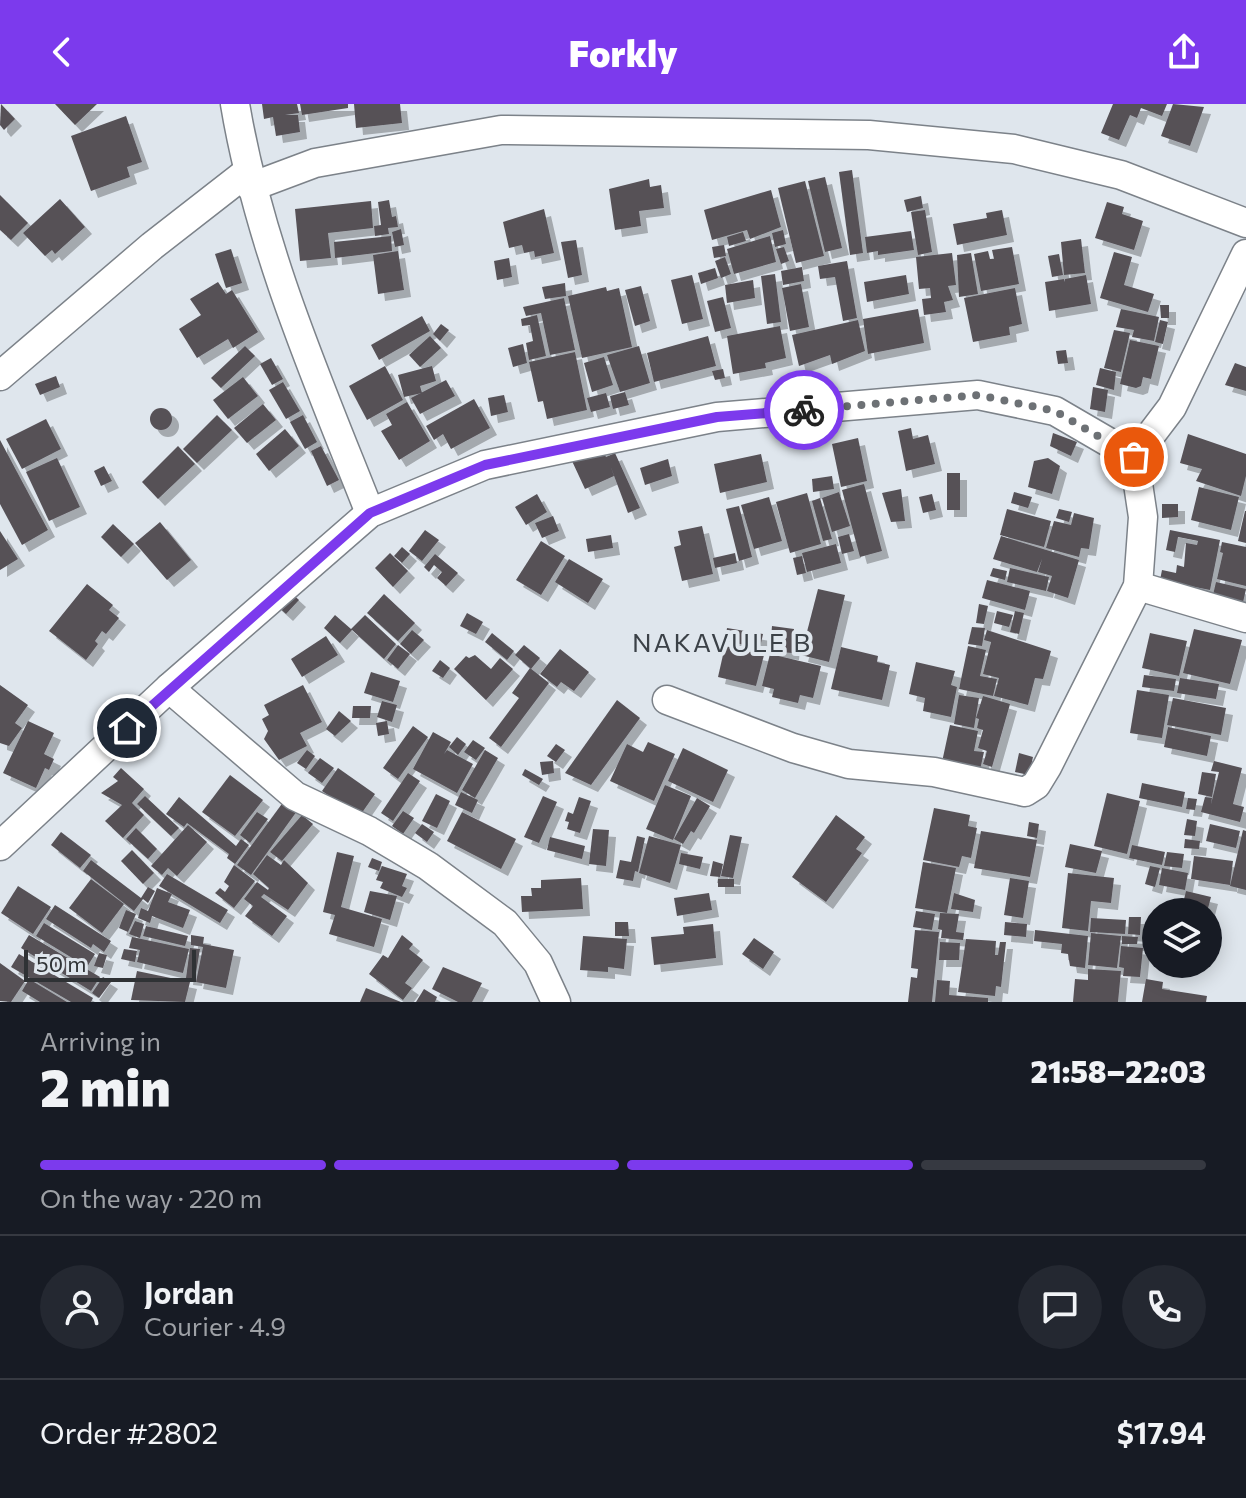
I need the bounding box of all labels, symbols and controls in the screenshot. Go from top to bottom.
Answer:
icon: back [40,30,84,74]
text: Forkly [568,30,678,74]
icon: share [1162,30,1206,74]
courier [764,370,844,450]
icon: bike [782,388,826,432]
pin [1100,423,1168,491]
icon: bag [1112,435,1156,479]
district label: NAKAVULE B [632,626,812,657]
pin [93,694,161,762]
icon: home [105,706,149,750]
map controls [1142,898,1222,978]
button: layers [1142,898,1222,978]
scale bar [24,946,196,982]
text: 50 m [36,950,86,977]
text: Arriving in [40,1025,161,1056]
text: 21:58–22:03 [1030,1052,1206,1089]
text: 2 min [40,1054,171,1118]
text: On the way · 220 m [40,1182,262,1213]
button: person [40,1265,124,1349]
button: chat [1018,1265,1102,1349]
button: phone [1122,1265,1206,1349]
text: Jordan [144,1273,234,1310]
text: Courier · 4.9 [144,1310,286,1341]
text: Order #2802 [40,1413,218,1450]
text: $17.94 [1117,1413,1206,1450]

